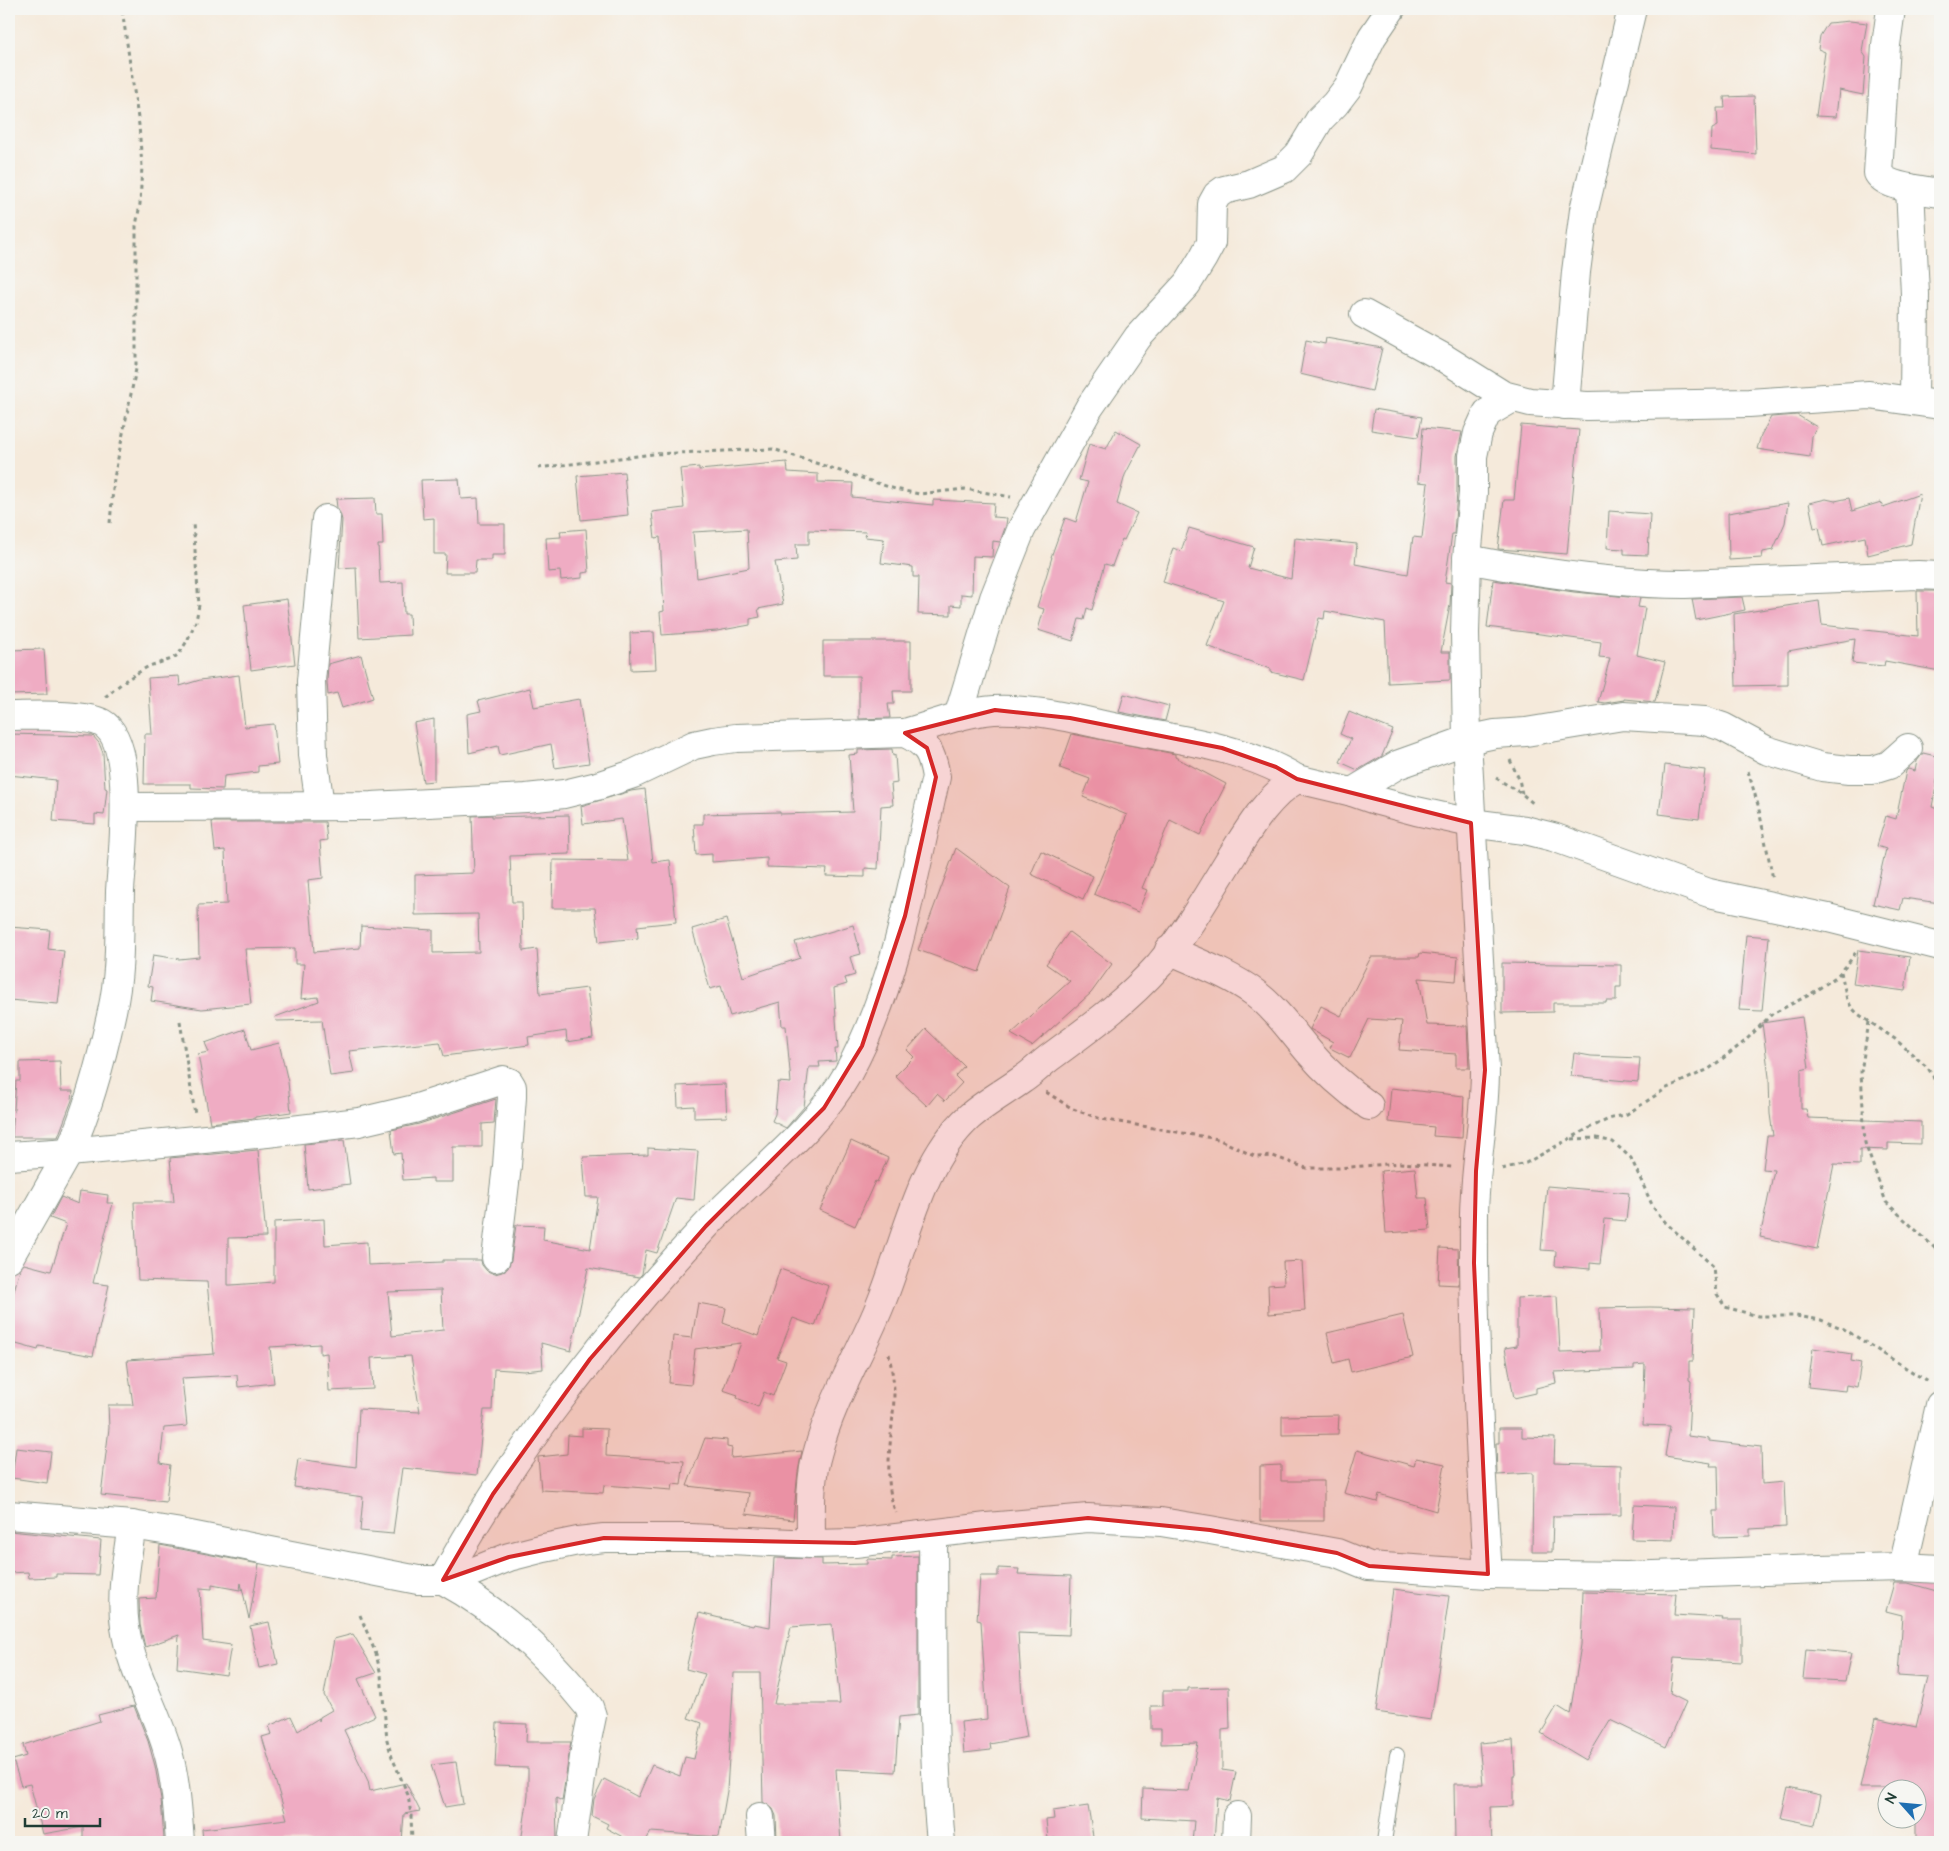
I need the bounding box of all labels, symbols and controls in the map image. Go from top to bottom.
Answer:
north arrow [1876,1778,1926,1828]
text: N [1880,1790,1902,1807]
scale bar [25,1796,100,1828]
text: 20 m [32,1803,68,1824]

